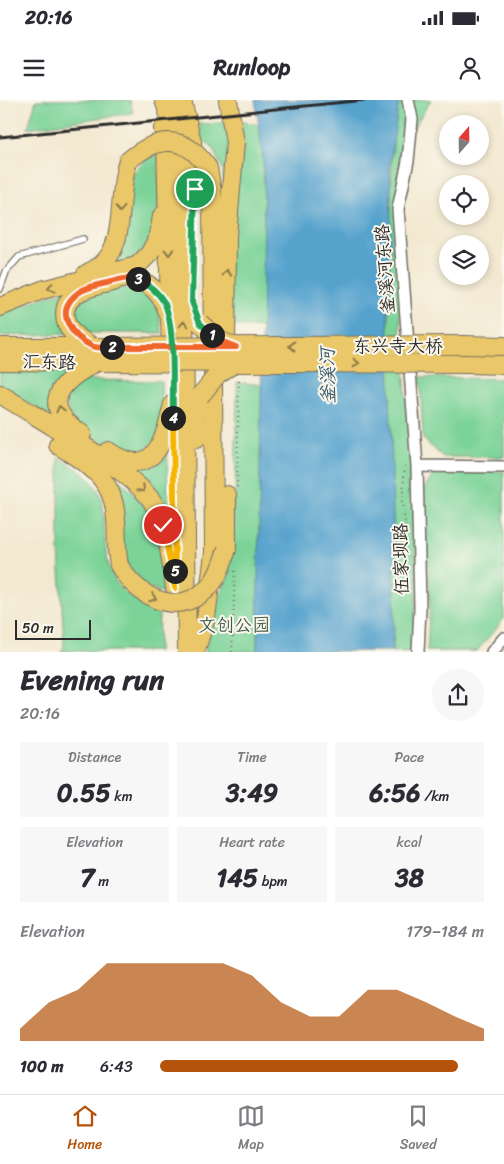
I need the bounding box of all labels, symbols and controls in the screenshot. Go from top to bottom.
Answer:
text: 20:16 [25,1,73,34]
text: Runloop [214,48,290,87]
icon: menu [20,54,48,82]
icon: person [456,54,484,82]
north arrow [439,115,489,165]
map controls [439,115,489,285]
pin [174,168,216,210]
icon: arrive [181,175,209,203]
button: locate [439,175,489,225]
one-way arrow [115,205,126,213]
street label: 釜溪河东路 [366,223,404,315]
button: layers [439,235,489,285]
one-way arrow [164,248,174,256]
pin: 3 [126,266,150,292]
text: 3 [135,267,142,292]
one-way arrow [222,269,232,276]
one-way arrow [46,282,55,293]
one-way arrow [179,320,189,328]
pin: 1 [200,322,224,348]
text: 1 [209,323,216,348]
street label: 东兴寺大桥 [353,330,443,362]
pin: 2 [100,334,124,360]
text: 2 [108,335,117,360]
one-way arrow [287,341,295,351]
water label: 釜溪河 [310,344,344,405]
street label: 汇东路 [22,346,76,378]
one-way arrow [352,358,360,368]
one-way arrow [55,405,66,414]
pin: 4 [160,406,186,430]
text: 4 [169,406,178,431]
one-way arrow [136,484,145,493]
pin [142,504,184,546]
icon: check [149,511,177,539]
street label: 伍家坝路 [384,523,418,595]
pin: 5 [162,558,188,584]
text: 5 [171,559,180,584]
one-way arrow [148,592,156,602]
park label: 文创公园 [198,609,270,641]
scale bar [15,616,91,640]
text: 50 m [22,616,54,641]
text: Evening run [20,655,164,704]
button: share [432,669,484,721]
text: 20:16 [20,699,60,728]
text: Distance [68,745,121,770]
text: Time [237,745,267,770]
text: Pace [394,745,424,770]
text: 0.55 [57,770,111,815]
text: 3:49 [226,770,278,815]
text: 6:56 [369,770,421,815]
text: km [111,784,133,809]
text: /km [421,784,449,809]
text: Elevation [66,830,123,855]
text: Heart rate [219,830,285,855]
text: kcal [397,830,422,855]
text: 7 [80,855,95,900]
text: 145 [216,855,258,900]
text: 38 [395,855,424,900]
text: m [95,869,109,894]
text: bpm [258,869,288,894]
text: Elevation [20,917,85,946]
text: 179–184 m [406,917,484,946]
text: 100 m [20,1052,64,1081]
text: 6:43 [100,1052,133,1081]
tab: Home [67,1102,102,1157]
tab: Map [237,1102,265,1157]
tab: Saved [400,1102,437,1157]

